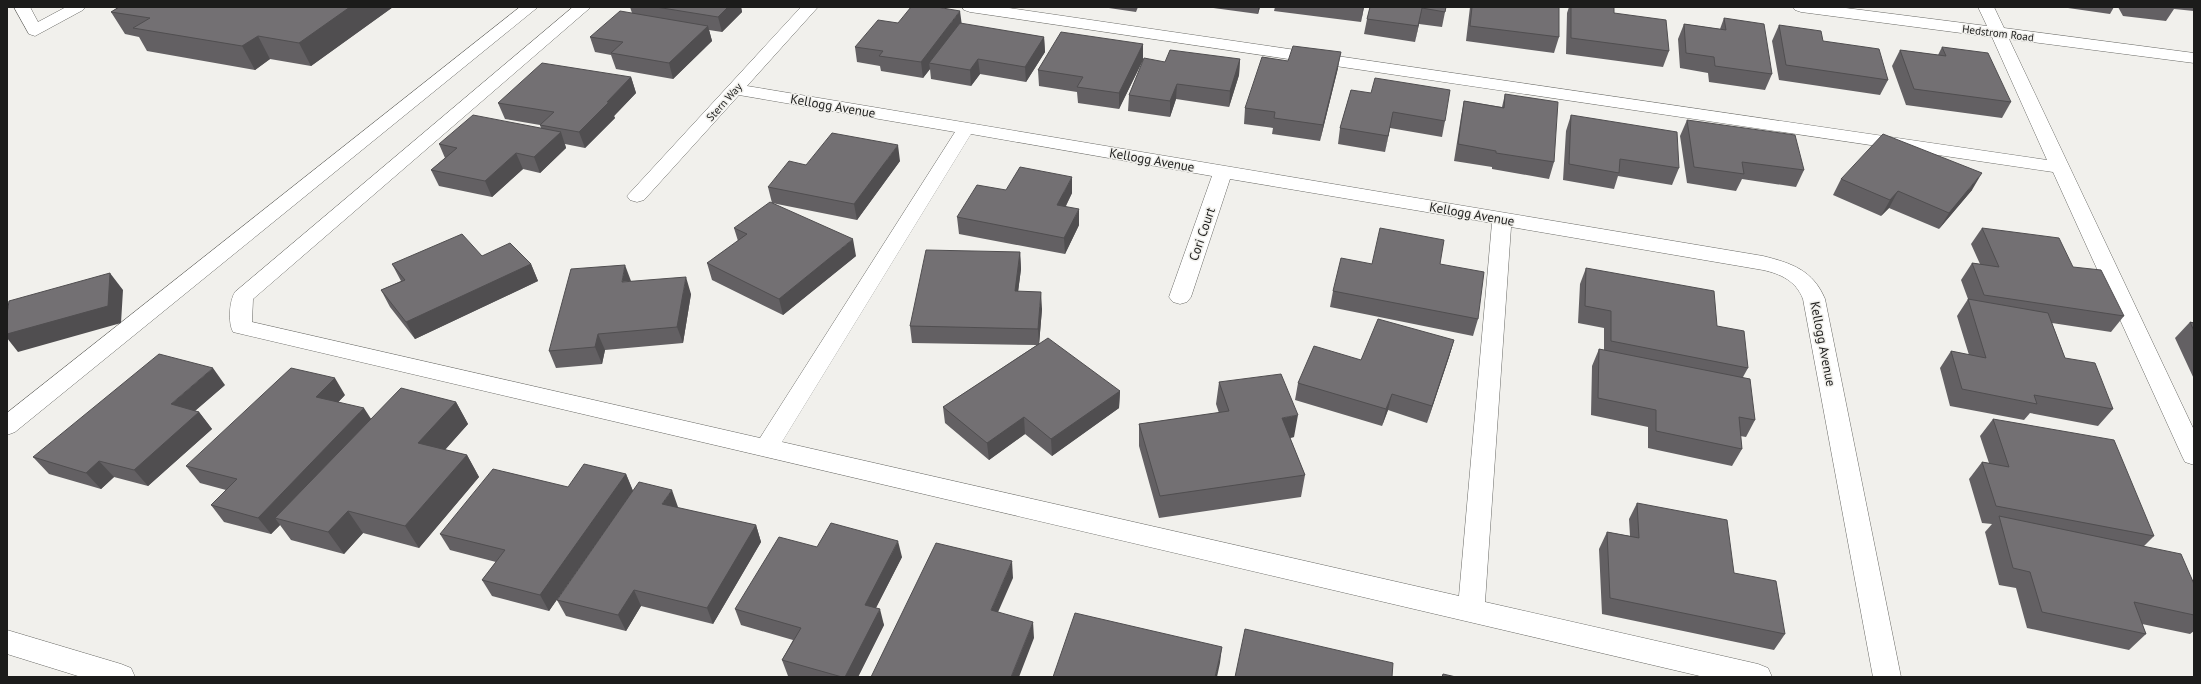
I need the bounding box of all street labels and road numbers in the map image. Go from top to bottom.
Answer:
street label: Hedstrom Road [1961,22,2035,44]
street label: Stern Way [703,79,745,124]
street label: Kellogg Avenue [789,90,877,122]
street label: Kellogg Avenue [1108,144,1196,176]
street label: Kellogg Avenue [1428,198,1516,230]
street label: Cori Court [1185,204,1219,263]
street label: Kellogg Avenue [1806,300,1840,388]

